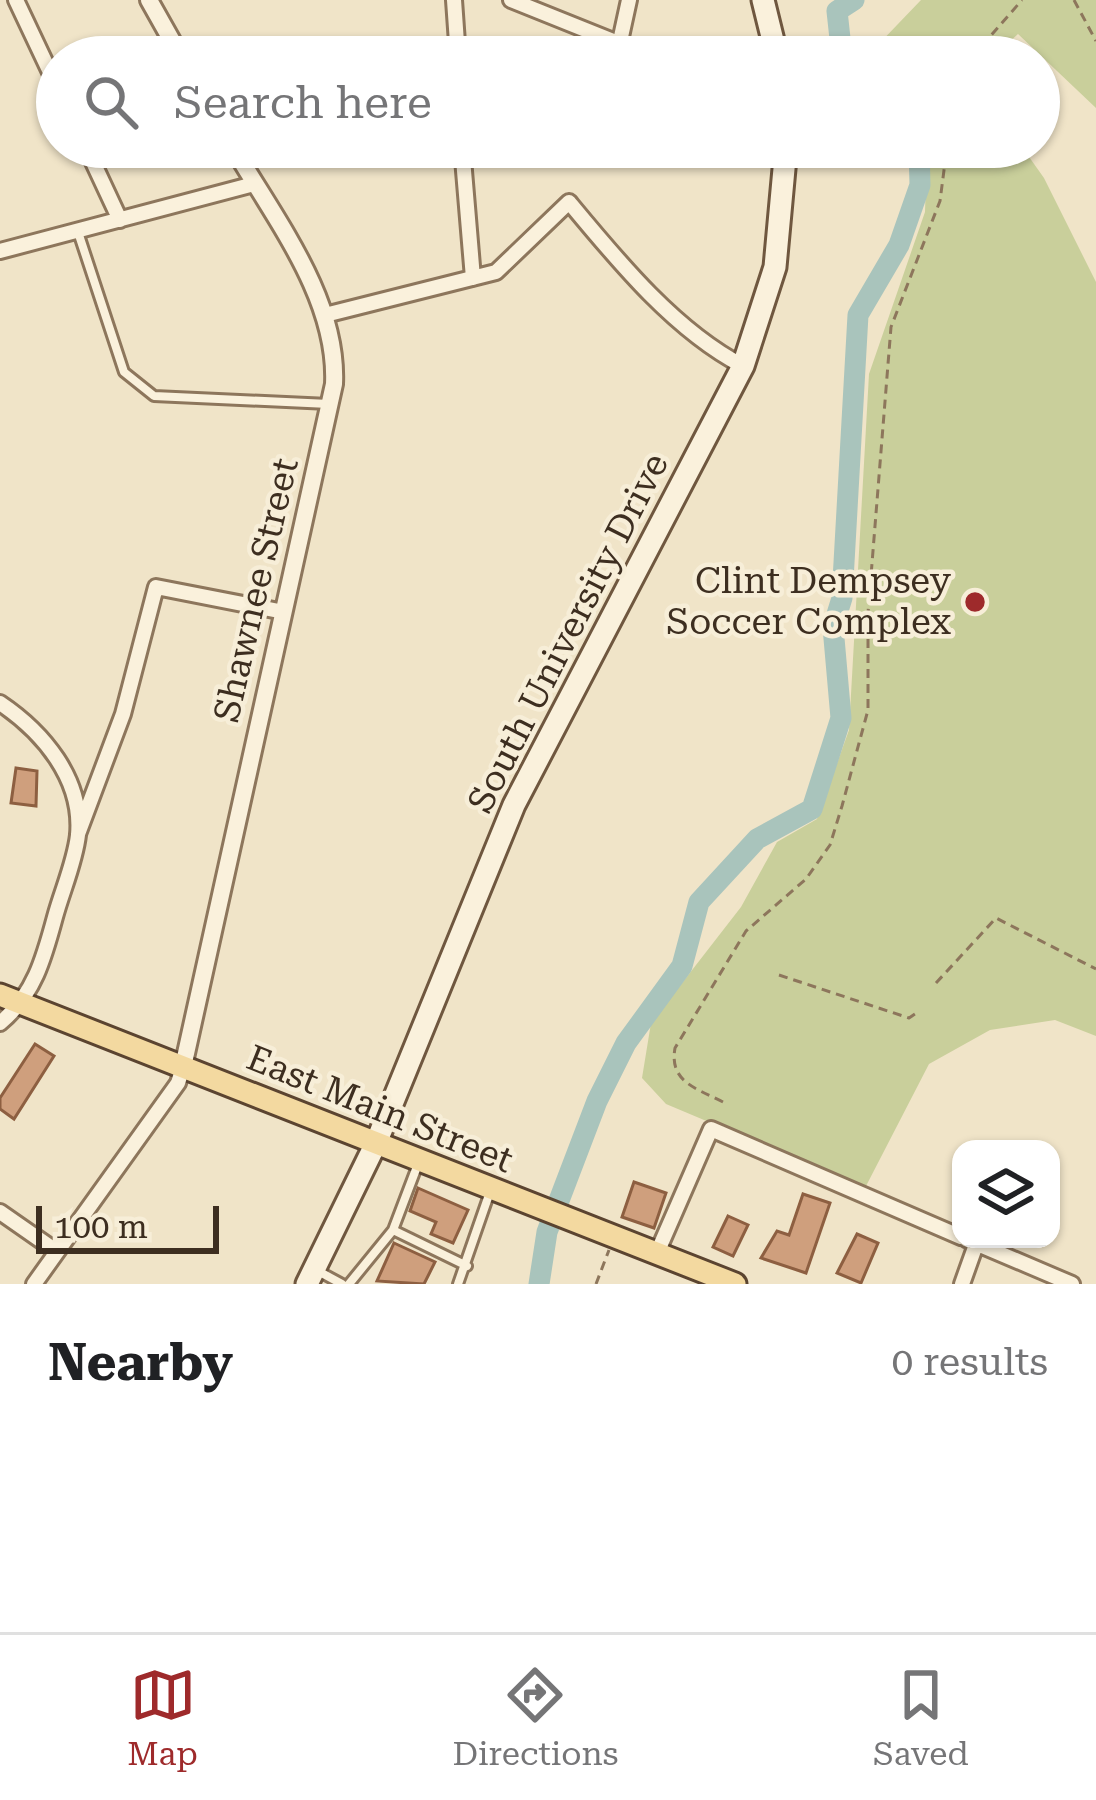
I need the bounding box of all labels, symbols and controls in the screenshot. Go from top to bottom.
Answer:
search box [36,36,1060,168]
icon: search [78,69,144,135]
text: Search here [174,76,432,129]
street label: South University Drive [459,446,677,820]
street label: Shawnee Street [205,454,307,726]
place label: Clint Dempsey Soccer Complex [666,560,952,643]
marker: Clint Dempsey Soccer Complex [962,589,988,615]
street label: East Main Street [241,1037,519,1181]
map controls [952,1140,1060,1248]
button: layers [952,1140,1060,1248]
scale bar [36,1200,219,1253]
text: 100 m [54,1207,148,1246]
text: Nearby [48,1333,233,1392]
text: 0 results [891,1339,1048,1385]
tab: Map [127,1662,198,1773]
tab: Directions [452,1662,618,1773]
tab: Saved [873,1662,969,1773]

